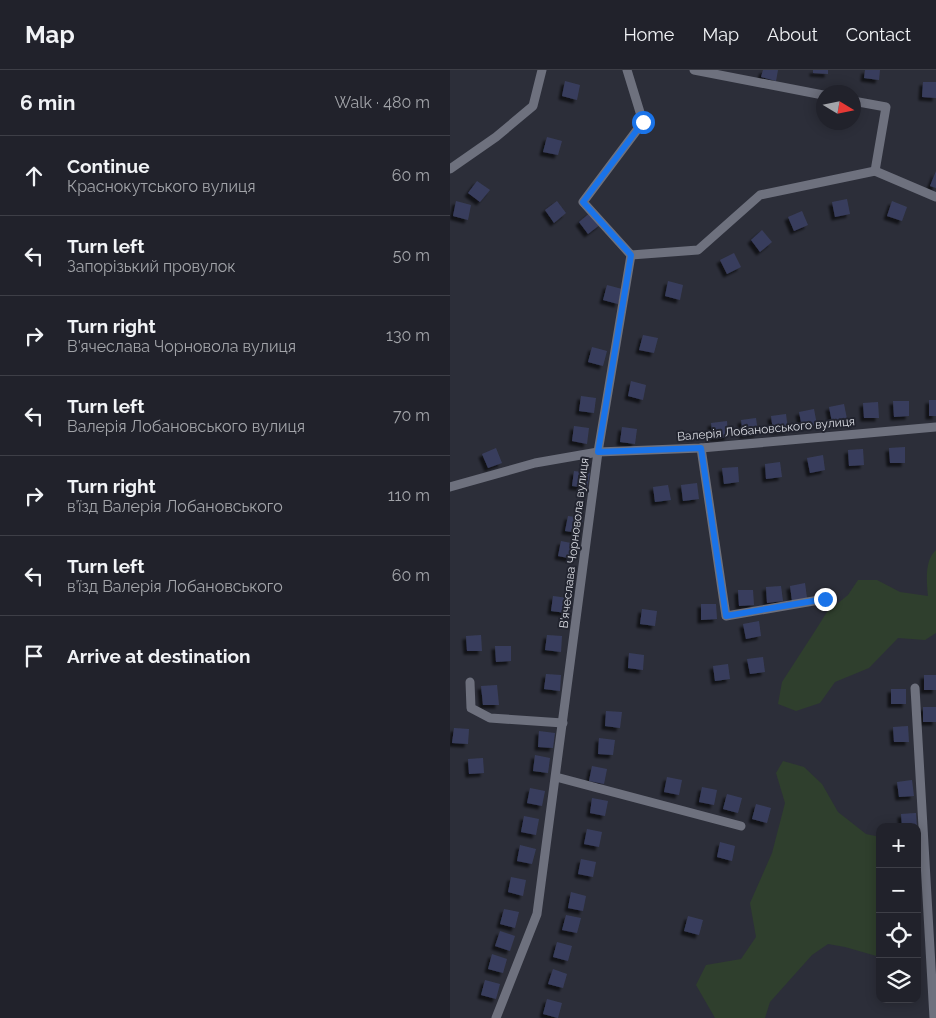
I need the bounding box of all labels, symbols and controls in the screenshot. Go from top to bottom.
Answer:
text: Map [25,20,75,49]
text: Home [623,24,674,45]
text: Map [702,24,739,45]
text: About [767,24,818,45]
text: Contact [846,24,911,45]
north arrow [816,85,861,130]
text: 6 min [20,90,75,115]
text: Walk · 480 m [335,93,430,112]
route start [632,111,655,134]
text: Continue [67,155,150,177]
icon: ahead [20,162,48,190]
text: 60 m [392,166,430,185]
text: Краснокутського вулиця [67,177,255,196]
text: Turn left [67,235,144,257]
icon: left [20,242,48,270]
text: 50 m [393,246,430,265]
text: Запорізький провулок [67,257,236,276]
text: Turn right [67,315,156,337]
icon: right [20,322,48,350]
text: 130 m [386,326,430,345]
text: В'ячеслава Чорновола вулиця [67,337,296,356]
text: Turn left [67,395,144,417]
icon: left [20,402,48,430]
text: 70 m [393,406,430,425]
street label: Валерія Лобановського вулиця [676,414,856,444]
text: Валерія Лобановського вулиця [67,417,305,436]
street label: В'ячеслава Чорновола вулиця [557,457,591,629]
text: Turn right [67,475,156,497]
icon: right [20,482,48,510]
text: 110 m [388,486,430,505]
text: в’їзд Валерія Лобановського [67,497,283,516]
text: Turn left [67,555,144,577]
icon: left [20,562,48,590]
text: 60 m [392,566,430,585]
text: в’їзд Валерія Лобановського [67,577,283,596]
route end [814,588,837,611]
icon: arrive [20,642,48,670]
text: Arrive at destination [67,645,251,667]
map controls [876,823,921,1003]
button: + [876,823,921,868]
button: − [876,868,921,913]
button: locate [876,913,921,958]
button: layers [876,958,921,1003]

